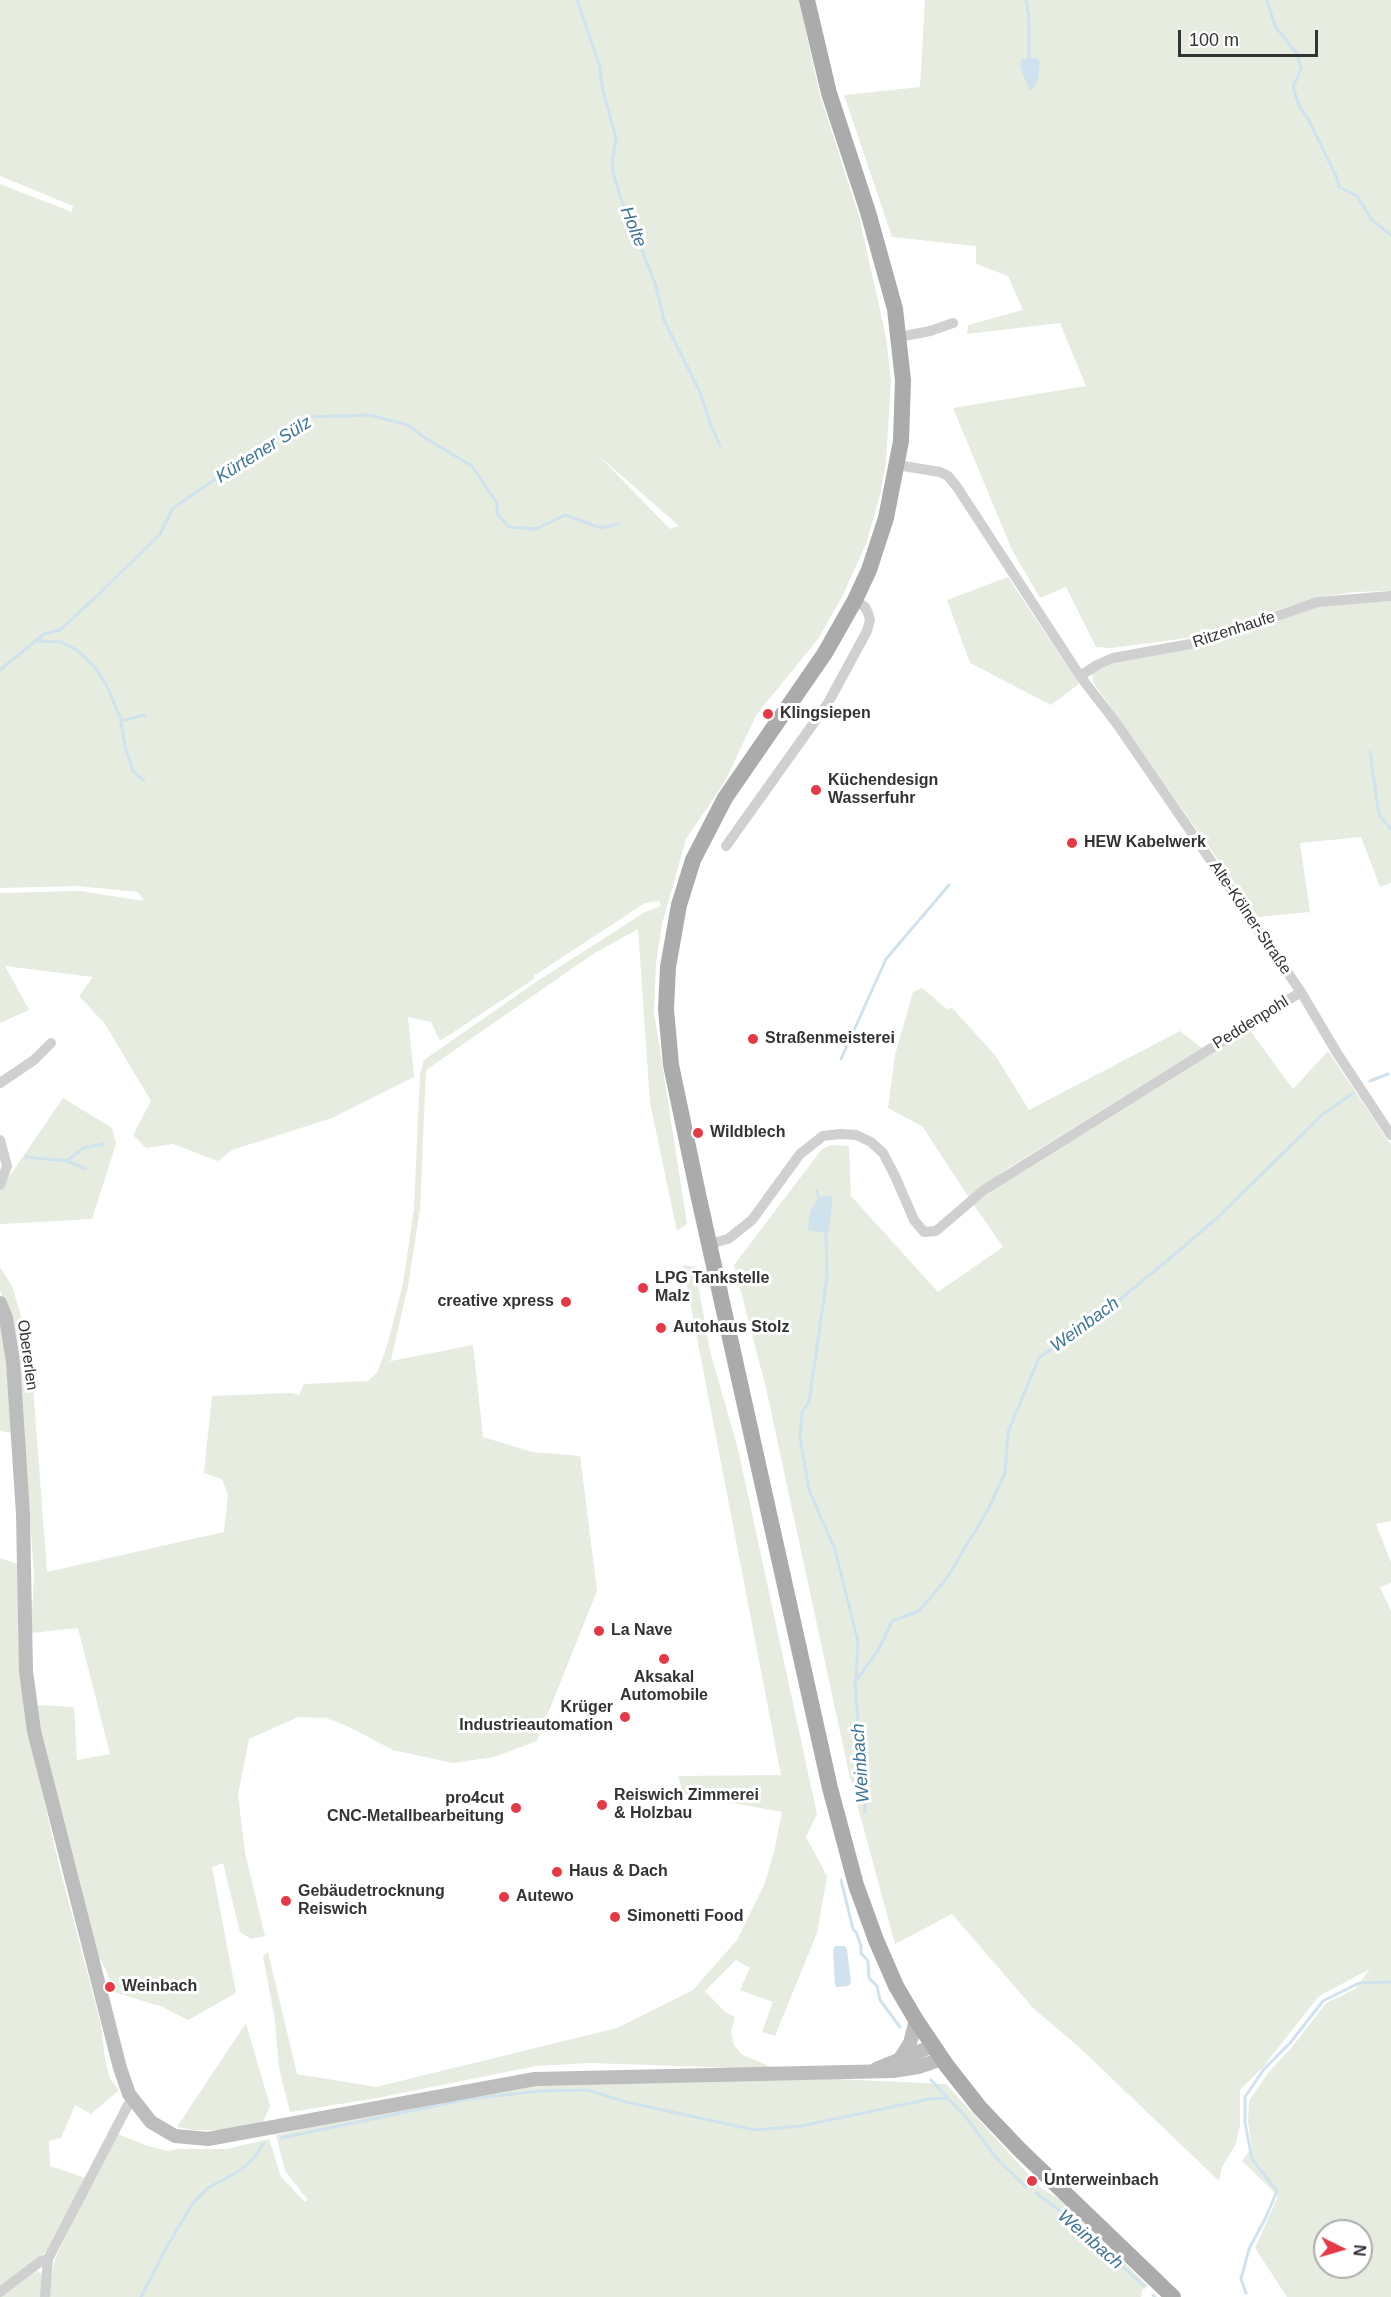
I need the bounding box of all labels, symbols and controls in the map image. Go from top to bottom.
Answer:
scale bar [1181,18,1320,56]
text: 100 m [1189,30,1239,50]
water label: Holte [615,203,651,251]
water label: Kürtener Sülz [212,412,316,488]
street label: Ritzenhaufe [1190,608,1278,652]
place label: Klingsiepen [780,704,871,724]
marker: Klingsiepen [761,707,775,721]
place label: Küchendesign Wasserfuhr [828,771,938,809]
marker: Küchendesign Wasserfuhr [809,783,823,797]
place label: HEW Kabelwerk [1084,833,1206,853]
marker: HEW Kabelwerk [1065,836,1079,850]
street label: Alte-Kölner-Straße [1205,858,1295,978]
street label: Peddenpohl [1210,992,1292,1054]
place label: Straßenmeisterei [765,1029,895,1049]
marker: Straßenmeisterei [746,1032,760,1046]
place label: Wildblech [710,1123,785,1143]
marker: Wildblech [691,1126,705,1140]
place label: LPG Tankstelle Malz [655,1269,769,1307]
marker: LPG Tankstelle Malz [636,1281,650,1295]
place label: creative xpress [437,1292,554,1312]
water label: Weinbach [1046,1293,1124,1357]
marker: creative xpress [559,1295,573,1309]
street label: Obererlen [13,1318,41,1392]
place label: Autohaus Stolz [673,1318,789,1338]
marker: Autohaus Stolz [654,1321,668,1335]
place label: La Nave [611,1621,672,1641]
marker: La Nave [592,1624,606,1638]
marker: Aksakal Automobile [657,1652,671,1666]
place label: Aksakal Automobile [620,1668,708,1706]
place label: Krüger Industrieautomation [459,1698,613,1736]
marker: Krüger Industrieautomation [618,1710,632,1724]
water label: Weinbach [847,1722,875,1804]
place label: Reiswich Zimmerei & Holzbau [614,1786,759,1824]
place label: pro4cut CNC-Metallbearbeitung [327,1789,504,1827]
marker: Reiswich Zimmerei & Holzbau [595,1798,609,1812]
marker: pro4cut CNC-Metallbearbeitung [509,1801,523,1815]
place label: Haus & Dach [569,1862,668,1882]
marker: Haus & Dach [550,1865,564,1879]
place label: Gebäudetrocknung Reiswich [298,1882,445,1920]
place label: Autewo [516,1887,574,1907]
marker: Autewo [497,1890,511,1904]
marker: Gebäudetrocknung Reiswich [279,1894,293,1908]
place label: Simonetti Food [627,1907,743,1927]
marker: Simonetti Food [608,1910,622,1924]
place label: Weinbach [122,1977,197,1997]
marker: Weinbach [103,1980,117,1994]
place label: Unterweinbach [1044,2171,1159,2191]
marker: Unterweinbach [1025,2174,1039,2188]
water label: Weinbach [1053,2206,1127,2274]
north arrow [1313,2219,1373,2279]
text: N [1350,2244,1368,2257]

